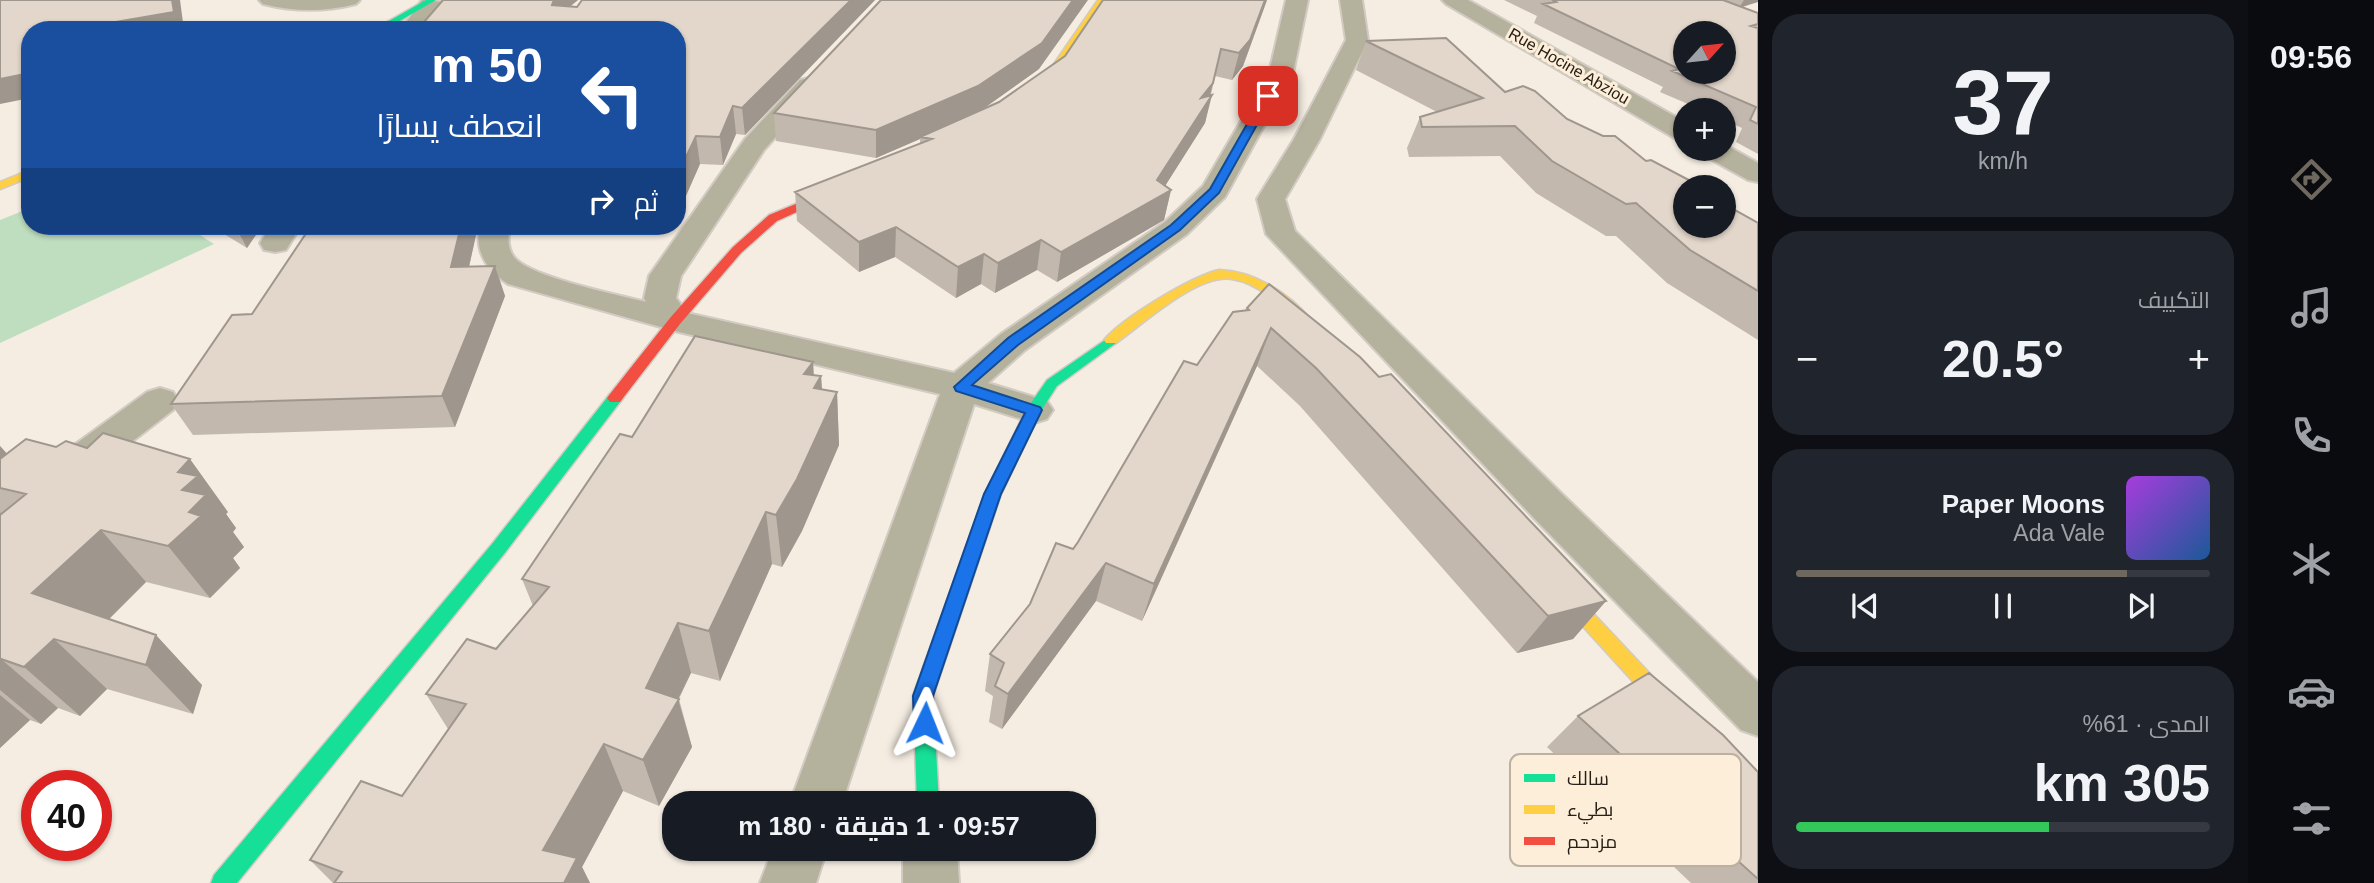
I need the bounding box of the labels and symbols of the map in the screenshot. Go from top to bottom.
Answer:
north arrow [1673,21,1736,84]
street label: Rue Hocine Abziou [1506,25,1632,107]
pin [1238,66,1298,126]
position arrow [888,686,962,760]
legend [1510,754,1741,866]
text: سالك [1567,768,1609,789]
speed limit sign: 40 [21,770,112,861]
text: بطيء [1567,799,1613,824]
text: مزدحم [1567,831,1617,855]

